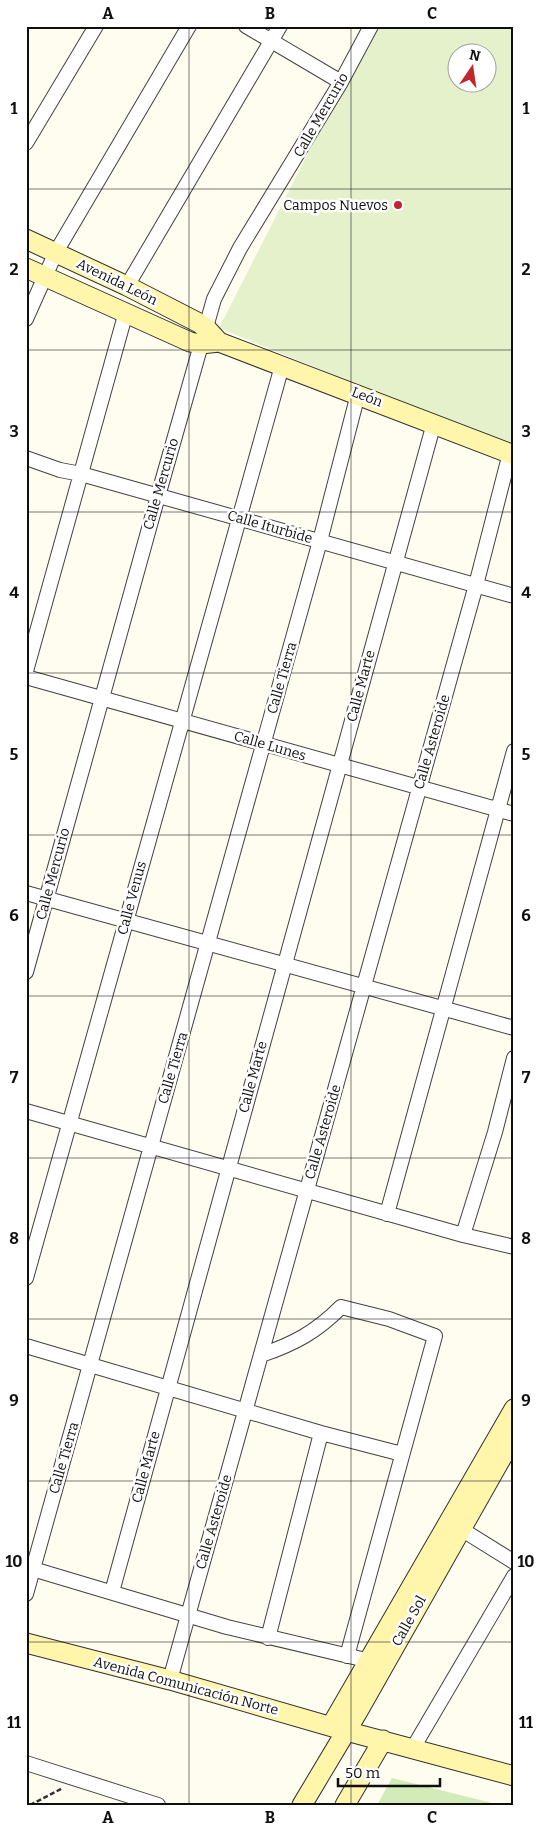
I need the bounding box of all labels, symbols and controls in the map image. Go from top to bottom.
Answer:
text: A [102,4,114,23]
text: B [265,4,275,23]
text: C [427,4,437,23]
north arrow [448,42,498,92]
text: N [468,46,482,65]
street label: Calle Mercurio [290,70,352,160]
text: 1 [11,99,18,118]
text: 1 [523,99,530,118]
place label: Campos Nuevos [283,197,388,214]
marker: Campos Nuevos [392,199,404,211]
street label: Avenida León [74,255,160,309]
text: 2 [9,260,19,279]
text: 2 [521,260,531,279]
street label: León [349,383,385,411]
text: 3 [9,422,19,441]
text: 3 [521,422,531,441]
street label: Calle Mercurio [140,436,182,532]
street label: Calle Iturbide [225,507,315,547]
text: 4 [9,583,19,602]
text: 4 [521,583,531,602]
street label: Calle Tierra [264,640,300,716]
street label: Calle Marte [343,648,379,724]
street label: Calle Asteroide [410,693,454,791]
street label: Calle Lunes [232,728,308,764]
text: 5 [10,745,19,764]
text: 5 [522,745,531,764]
street label: Calle Mercurio [33,826,73,922]
street label: Calle Venus [114,859,150,937]
text: 6 [9,906,19,925]
text: 6 [521,906,531,925]
street label: Calle Tierra [155,1030,191,1106]
street label: Calle Marte [235,1039,271,1115]
text: 7 [10,1068,19,1087]
text: 7 [522,1068,531,1087]
street label: Calle Asteroide [301,1083,345,1181]
text: 8 [9,1229,19,1248]
text: 8 [521,1229,531,1248]
text: 9 [9,1391,19,1410]
text: 9 [521,1391,531,1410]
street label: Calle Tierra [46,1420,82,1496]
street label: Calle Marte [128,1429,164,1505]
street label: Calle Asteroide [192,1473,236,1571]
text: 10 [5,1552,23,1571]
text: 10 [517,1552,535,1571]
street label: Calle Sol [388,1593,430,1649]
street label: Avenida Comunicación Norte [92,1653,280,1719]
text: 11 [7,1713,21,1732]
text: 11 [519,1713,533,1732]
scale bar [338,1756,440,1788]
text: 50 m [345,1764,381,1782]
text: A [102,1808,114,1827]
text: B [265,1808,275,1827]
text: C [427,1808,437,1827]

